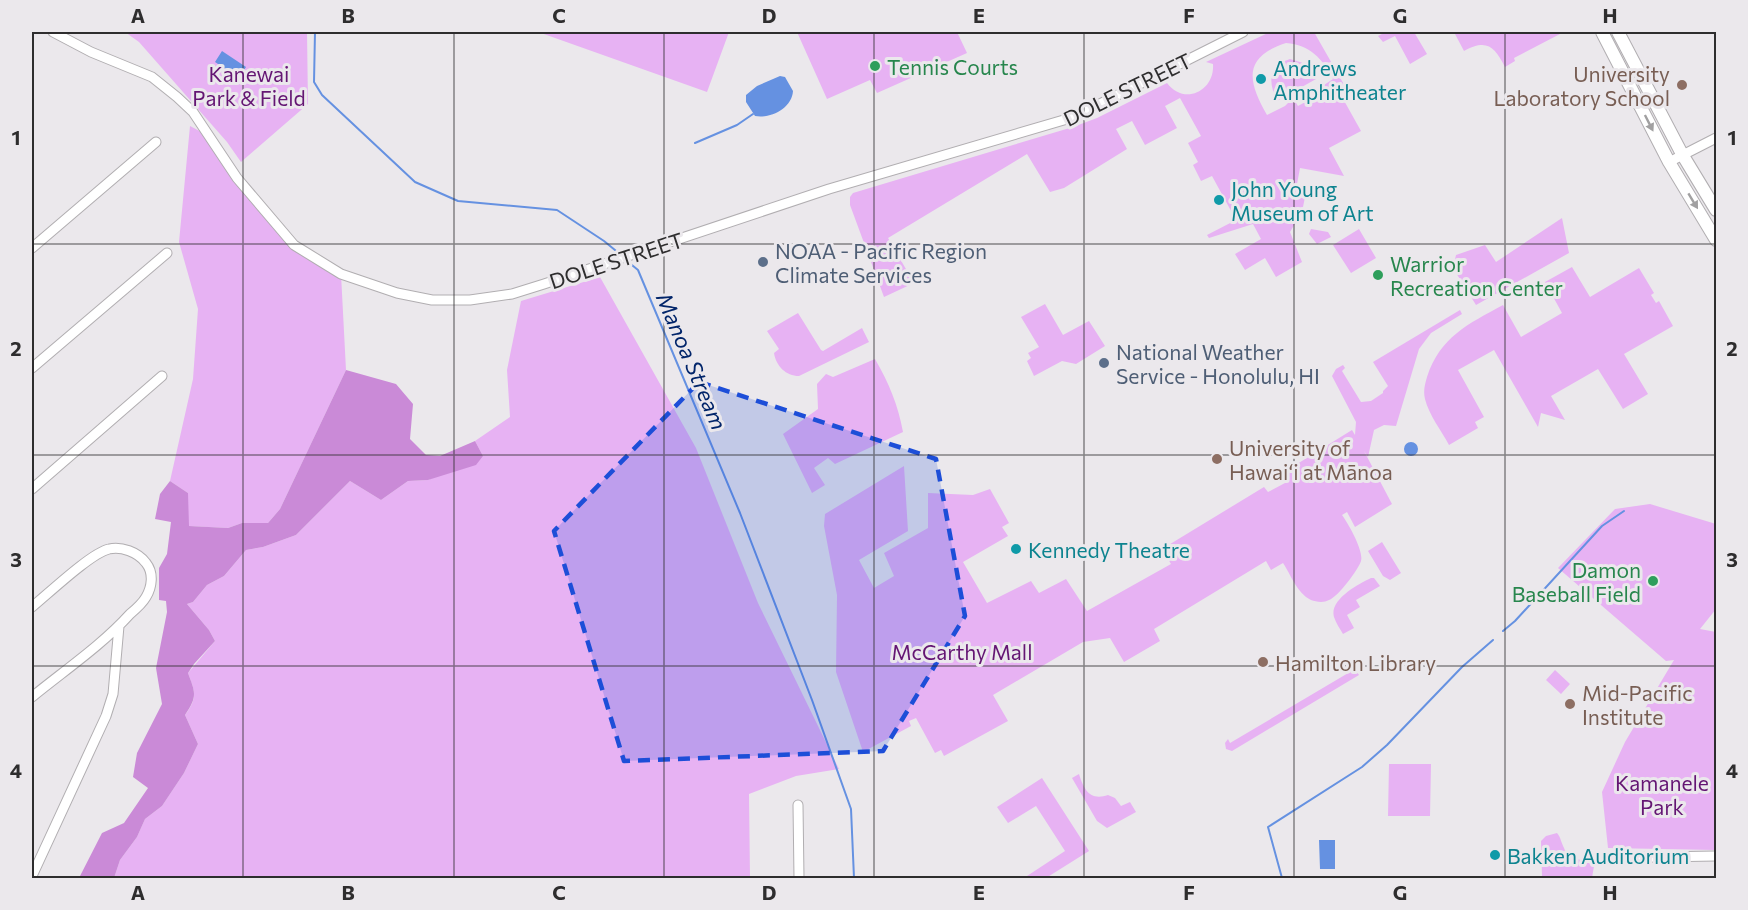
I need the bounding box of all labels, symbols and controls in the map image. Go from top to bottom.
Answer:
text: A [131,3,145,27]
text: B [341,3,355,27]
text: C [552,3,566,27]
text: D [762,3,776,27]
text: E [973,3,985,27]
text: F [1183,3,1195,27]
text: G [1393,3,1407,27]
text: H [1603,3,1618,27]
street label: DOLE STREET [1059,47,1195,131]
place label: Tennis Courts [887,54,1018,79]
place label: Andrews Amphitheater [1273,55,1406,104]
marker: Tennis Courts [868,59,882,73]
park label: Kanewai Park & Field [192,61,306,110]
place label: University Laboratory School [1493,61,1670,110]
marker: Andrews Amphitheater [1254,72,1268,86]
marker: University Laboratory School [1675,78,1689,92]
one-way arrow [1644,115,1654,132]
text: 1 [11,125,21,149]
text: 1 [1727,125,1737,149]
place label: John Young Museum of Art [1231,176,1374,225]
marker: John Young Museum of Art [1212,193,1226,207]
one-way arrow [1687,193,1698,209]
street label: DOLE STREET [546,227,686,293]
place label: NOAA - Pacific Region Climate Services [775,238,987,287]
place label: Warrior Recreation Center [1390,251,1563,300]
marker: NOAA - Pacific Region Climate Services [756,255,770,269]
marker: Warrior Recreation Center [1371,268,1385,282]
water label: Manoa Stream [651,288,733,434]
text: 2 [10,336,22,360]
text: 2 [1726,336,1738,360]
place label: National Weather Service - Honolulu, HI [1116,339,1320,388]
marker: National Weather Service - Honolulu, HI [1097,356,1111,370]
place label: University of Hawaiʻi at Mānoa [1229,435,1393,484]
marker: University of Hawaiʻi at Mānoa [1210,452,1224,466]
place label: Kennedy Theatre [1028,537,1190,562]
marker: Kennedy Theatre [1009,542,1023,556]
text: 3 [10,547,22,571]
text: 3 [1726,547,1738,571]
place label: Damon Baseball Field [1512,557,1641,606]
marker: Damon Baseball Field [1646,574,1660,588]
park label: McCarthy Mall [891,639,1033,664]
place label: Hamilton Library [1275,650,1436,675]
marker: Hamilton Library [1256,655,1270,669]
place label: Mid-Pacific Institute [1582,680,1693,729]
marker: Mid-Pacific Institute [1563,697,1577,711]
text: 4 [10,758,22,782]
text: 4 [1726,758,1738,782]
park label: Kamanele Park [1615,770,1709,819]
place label: Bakken Auditorium [1507,843,1689,868]
marker: Bakken Auditorium [1488,848,1502,862]
text: A [131,880,145,904]
text: B [341,880,355,904]
text: C [552,880,566,904]
text: D [762,880,776,904]
text: E [973,880,985,904]
text: F [1183,880,1195,904]
text: G [1393,880,1407,904]
text: H [1603,880,1618,904]

